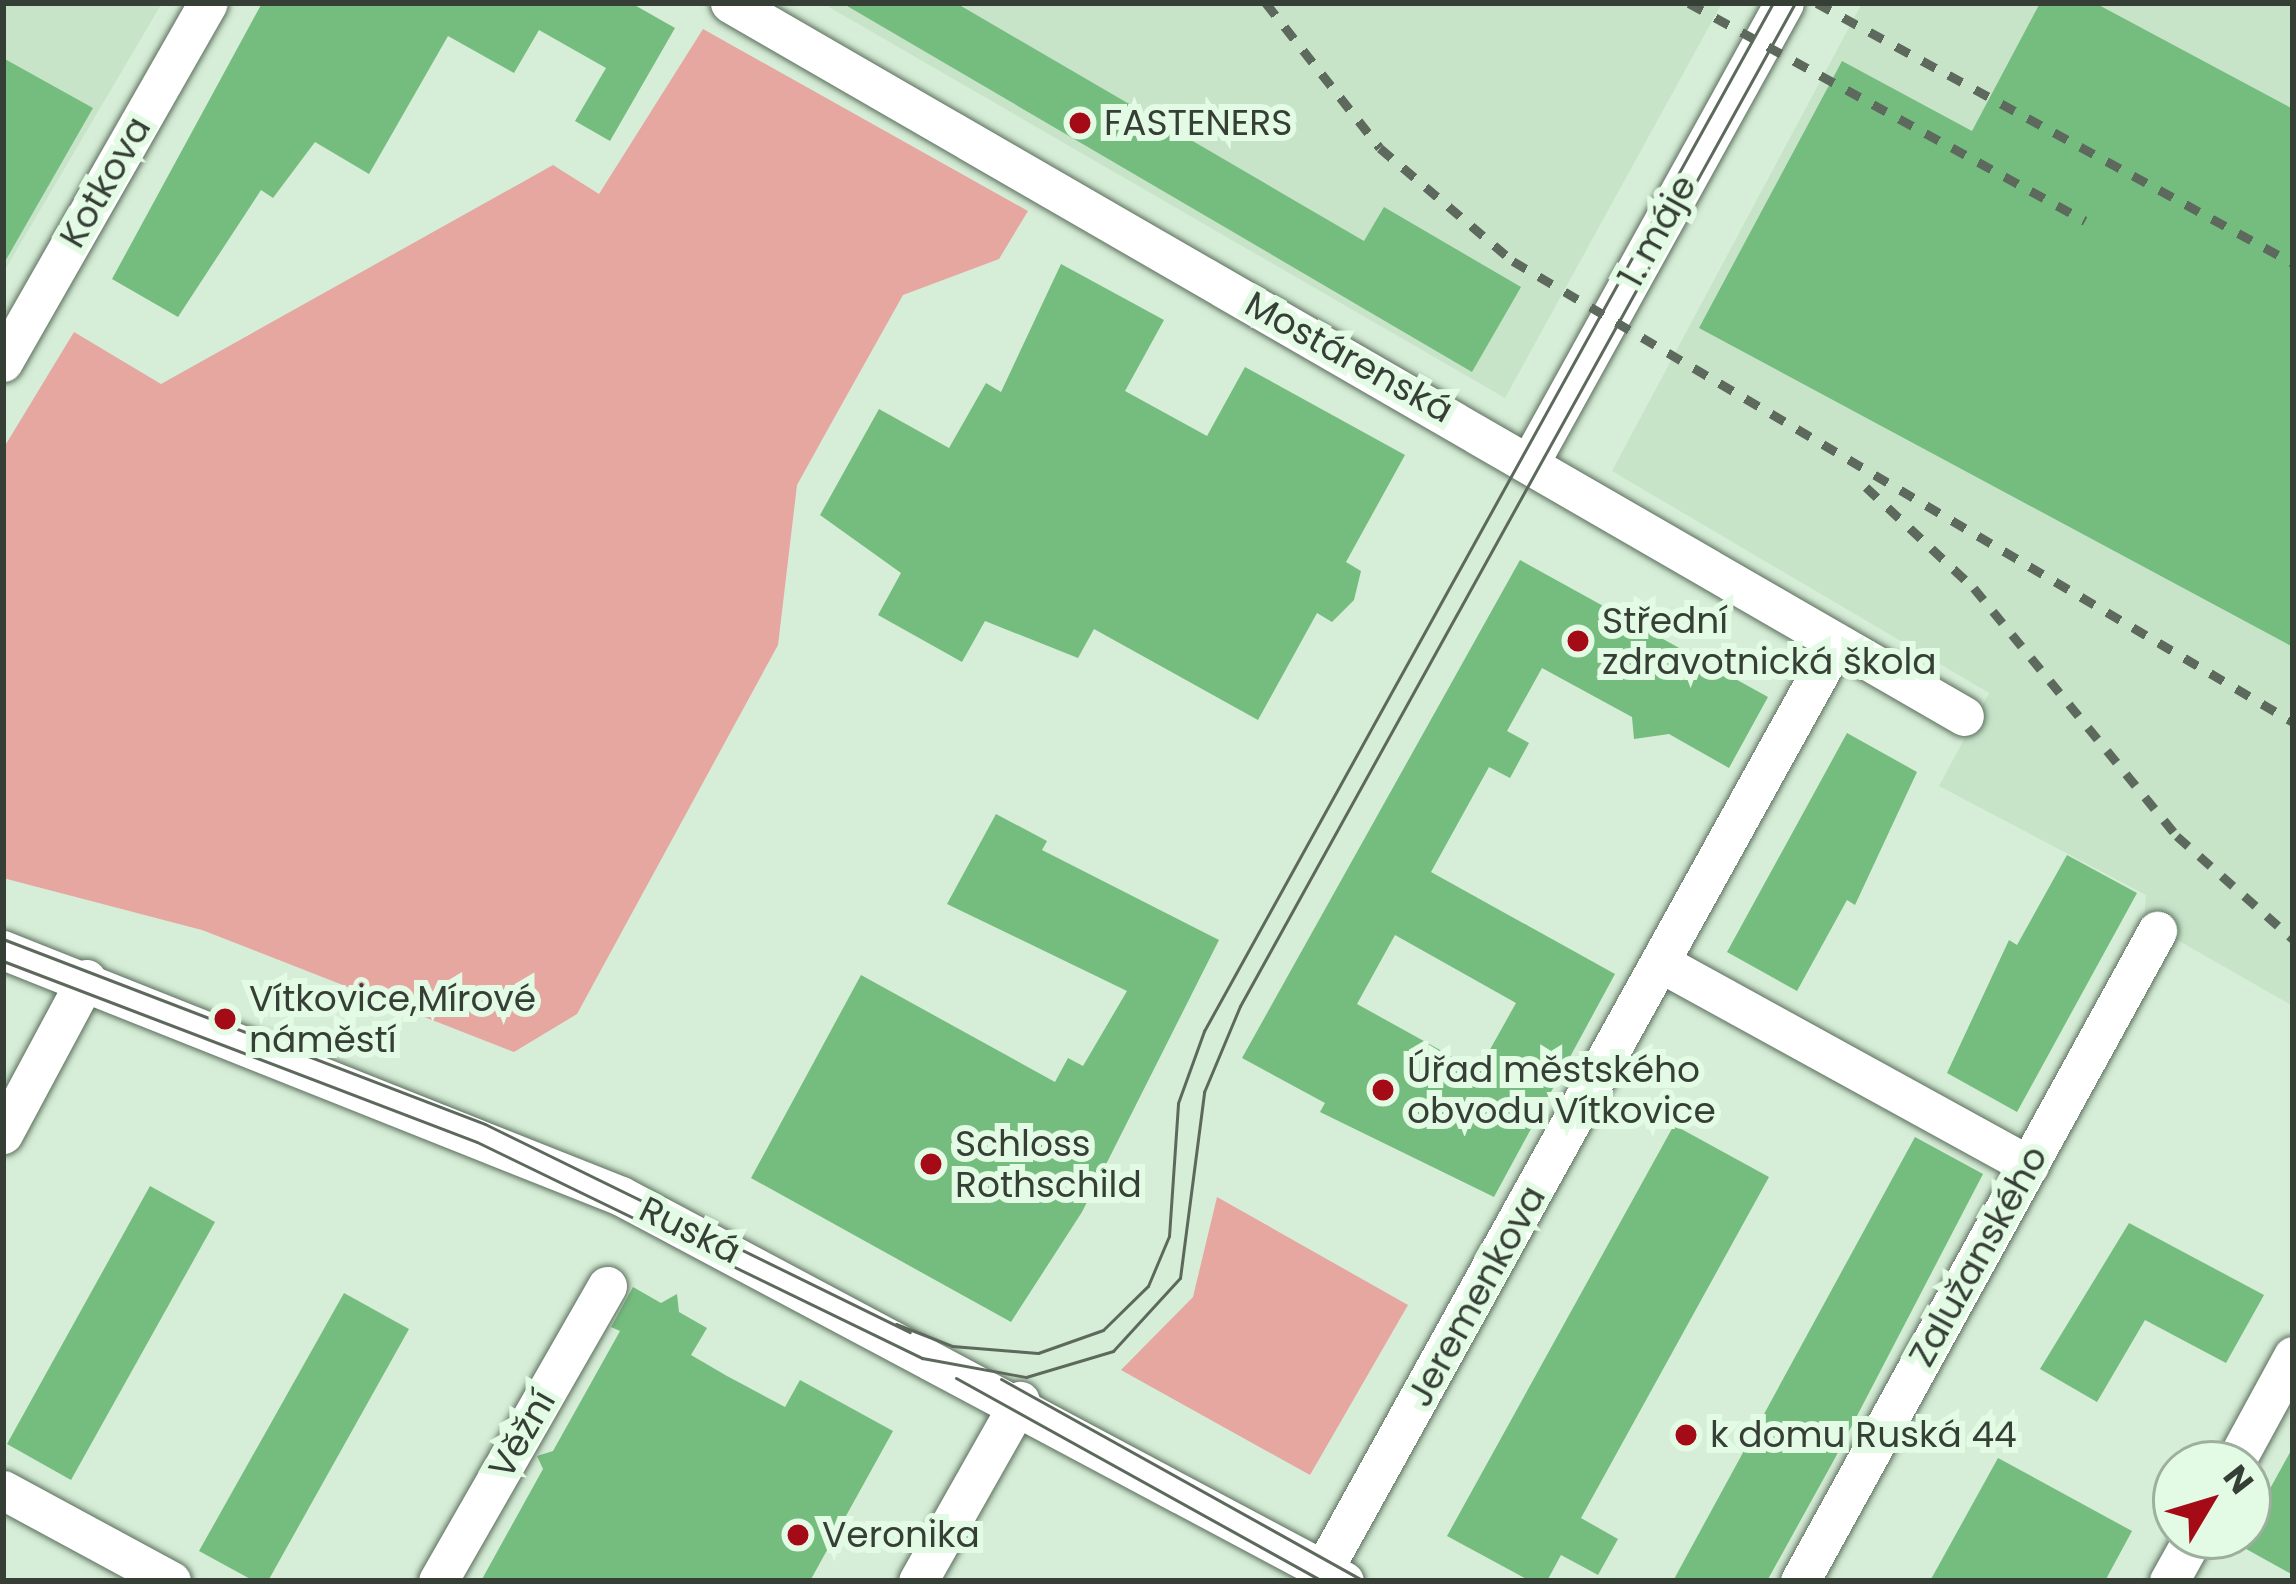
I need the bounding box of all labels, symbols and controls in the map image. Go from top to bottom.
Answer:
place label: FASTENERS [1104,101,1292,145]
street label: Kotkova [50,109,160,255]
marker: FASTENERS [1067,110,1093,136]
street label: 1. máje [1609,167,1705,295]
street label: Mostárenská [1238,282,1460,432]
place label: Střední zdravotnická škola [1602,598,1937,683]
marker: Střední zdravotnická škola [1565,628,1591,654]
place label: Vítkovice,Mírové náměstí [249,976,536,1061]
marker: Vítkovice,Mírové náměstí [212,1006,238,1032]
place label: Úřad městského obvodu Vítkovice [1407,1047,1716,1132]
marker: Úřad městského obvodu Vítkovice [1370,1077,1396,1103]
place label: Schloss Rothschild [955,1121,1142,1206]
street label: Zalužanského [1900,1138,2056,1374]
marker: Schloss Rothschild [918,1151,944,1177]
street label: Jeremenkova [1398,1178,1554,1414]
street label: Ruská [633,1187,747,1273]
street label: Věžní [480,1382,564,1486]
place label: k domu Ruská 44 [1710,1413,2017,1457]
marker: k domu Ruská 44 [1673,1422,1699,1448]
north arrow [2152,1440,2272,1560]
text: N [2212,1455,2265,1504]
place label: Veronika [822,1513,980,1557]
marker: Veronika [785,1522,811,1548]

